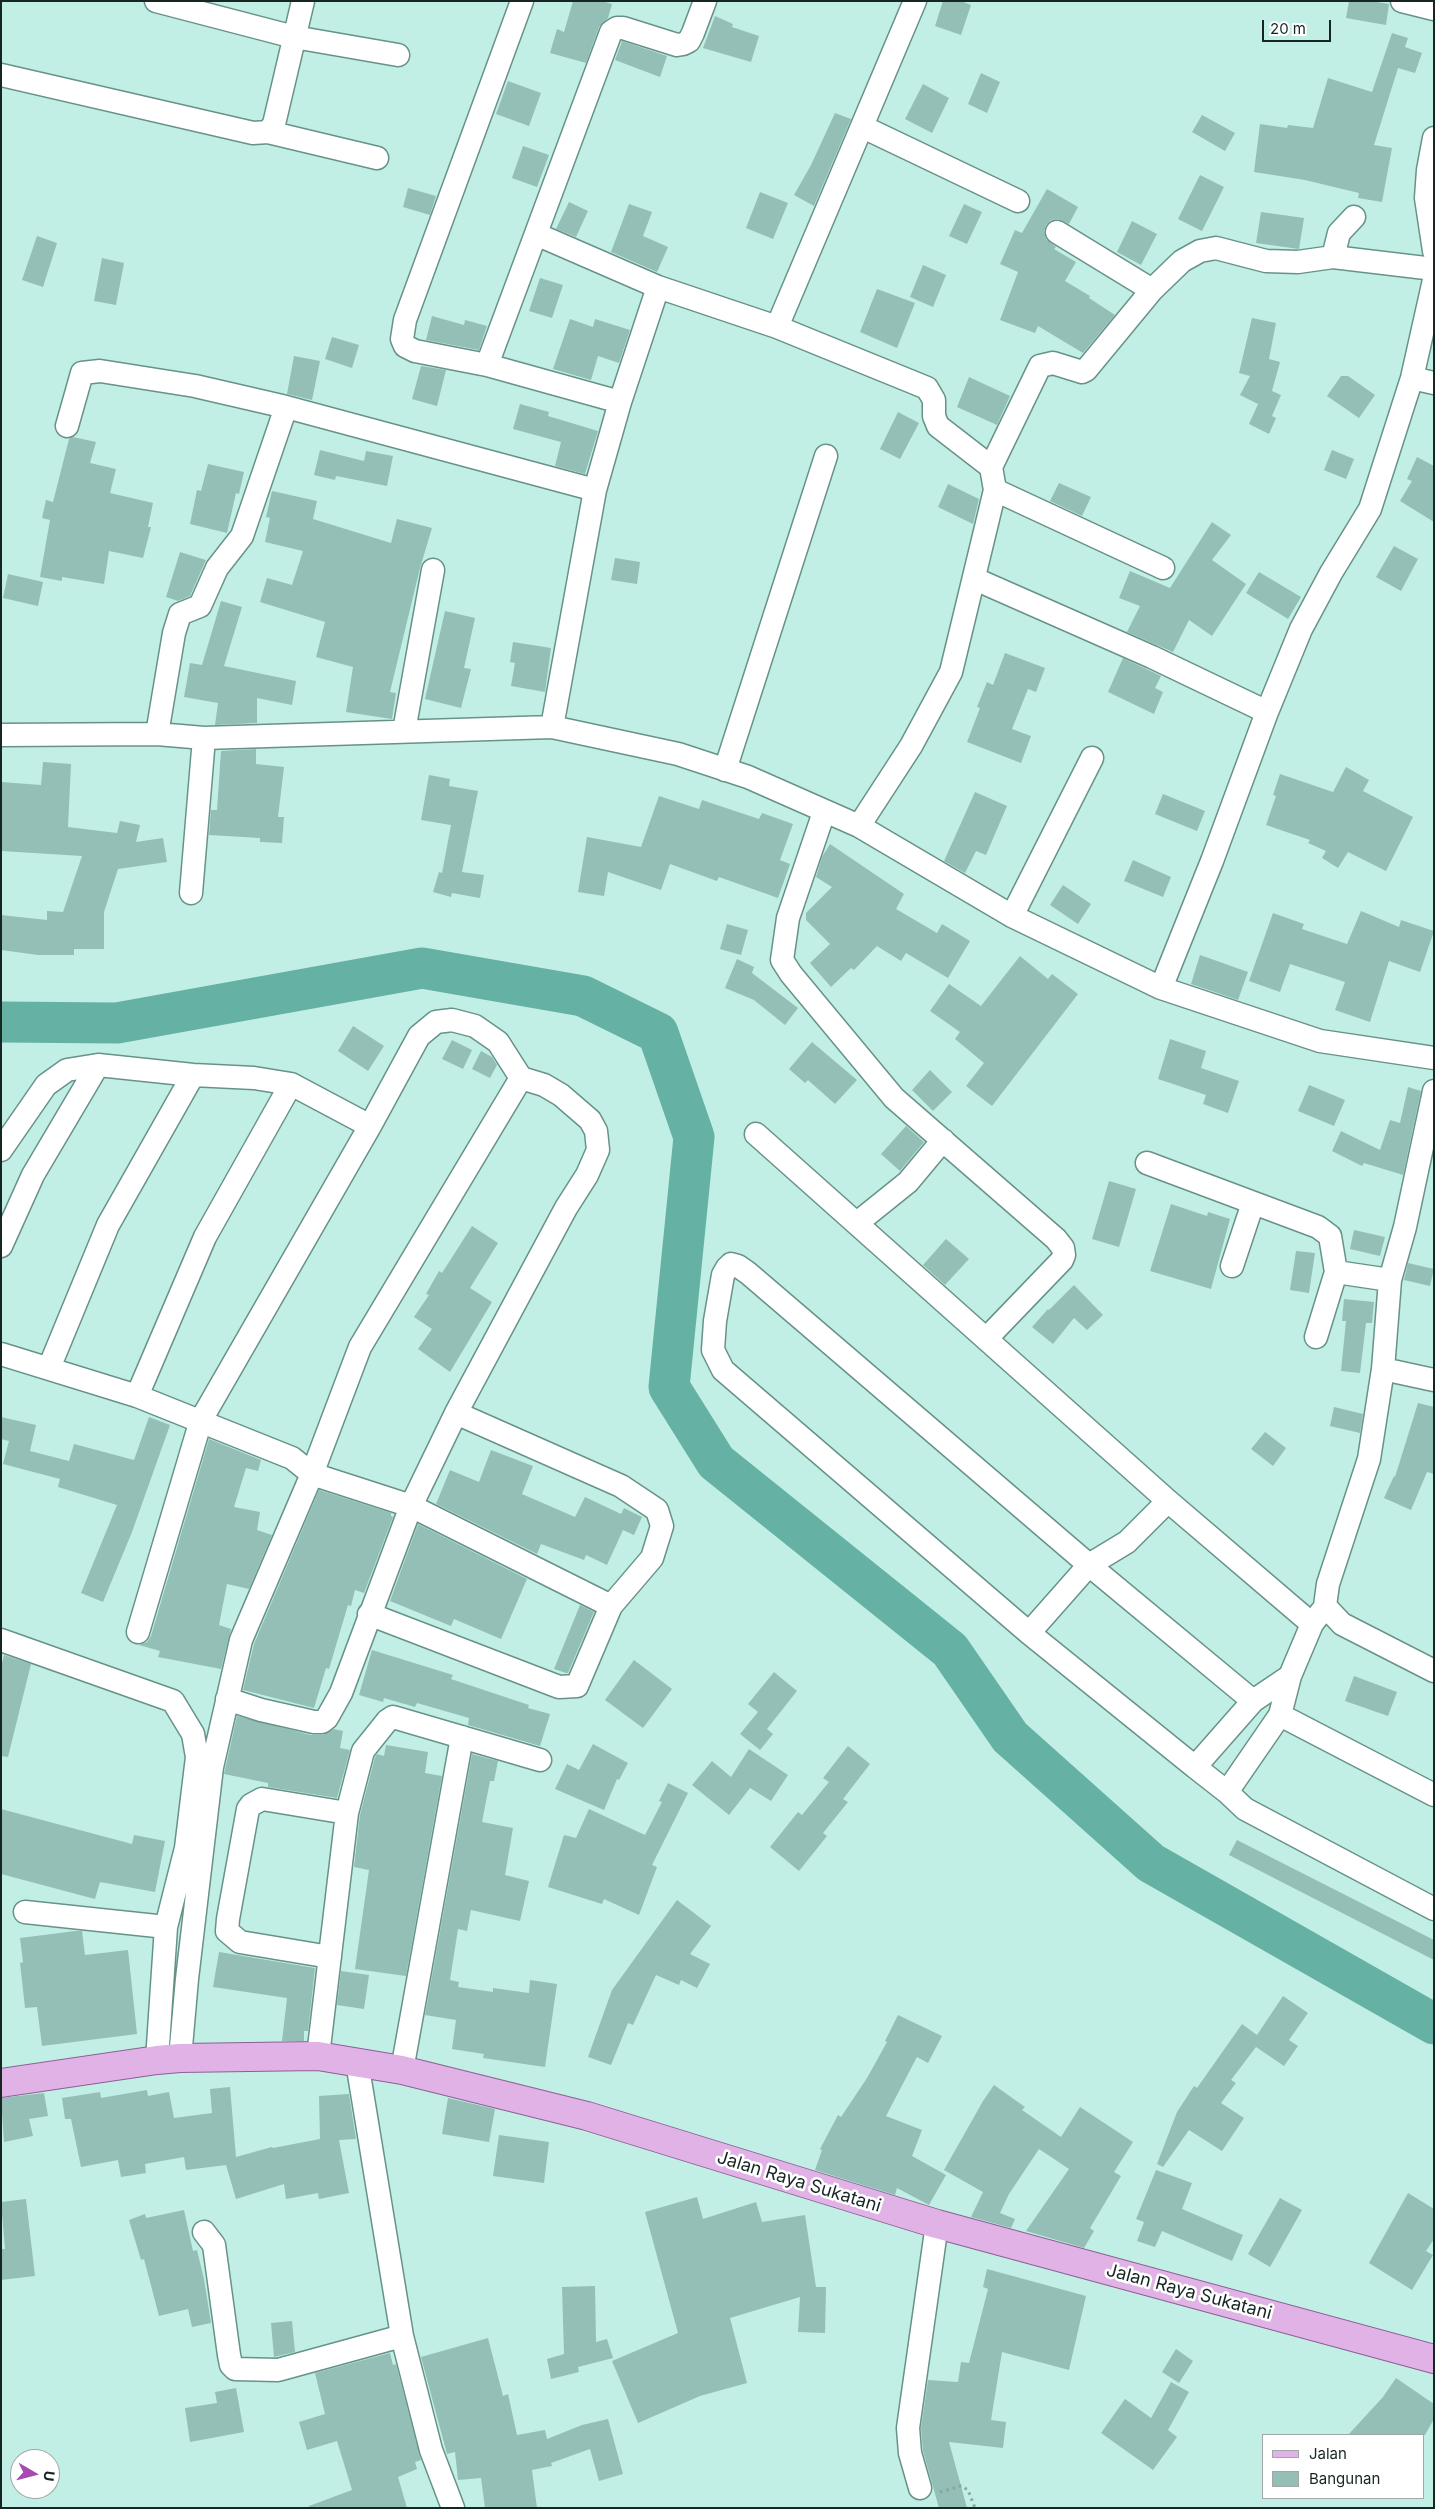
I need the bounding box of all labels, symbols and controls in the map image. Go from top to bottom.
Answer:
scale bar [1265,10,1334,42]
text: 20 m [1270,19,1306,38]
street label: Jalan Raya Sukatani [714,2147,884,2217]
street label: Jalan Raya Sukatani [1104,2260,1274,2324]
legend [1262,2434,1425,2499]
text: Jalan [1309,2444,1347,2463]
north arrow [10,2449,60,2499]
text: Bangunan [1309,2469,1380,2488]
text: U [40,2470,58,2482]

